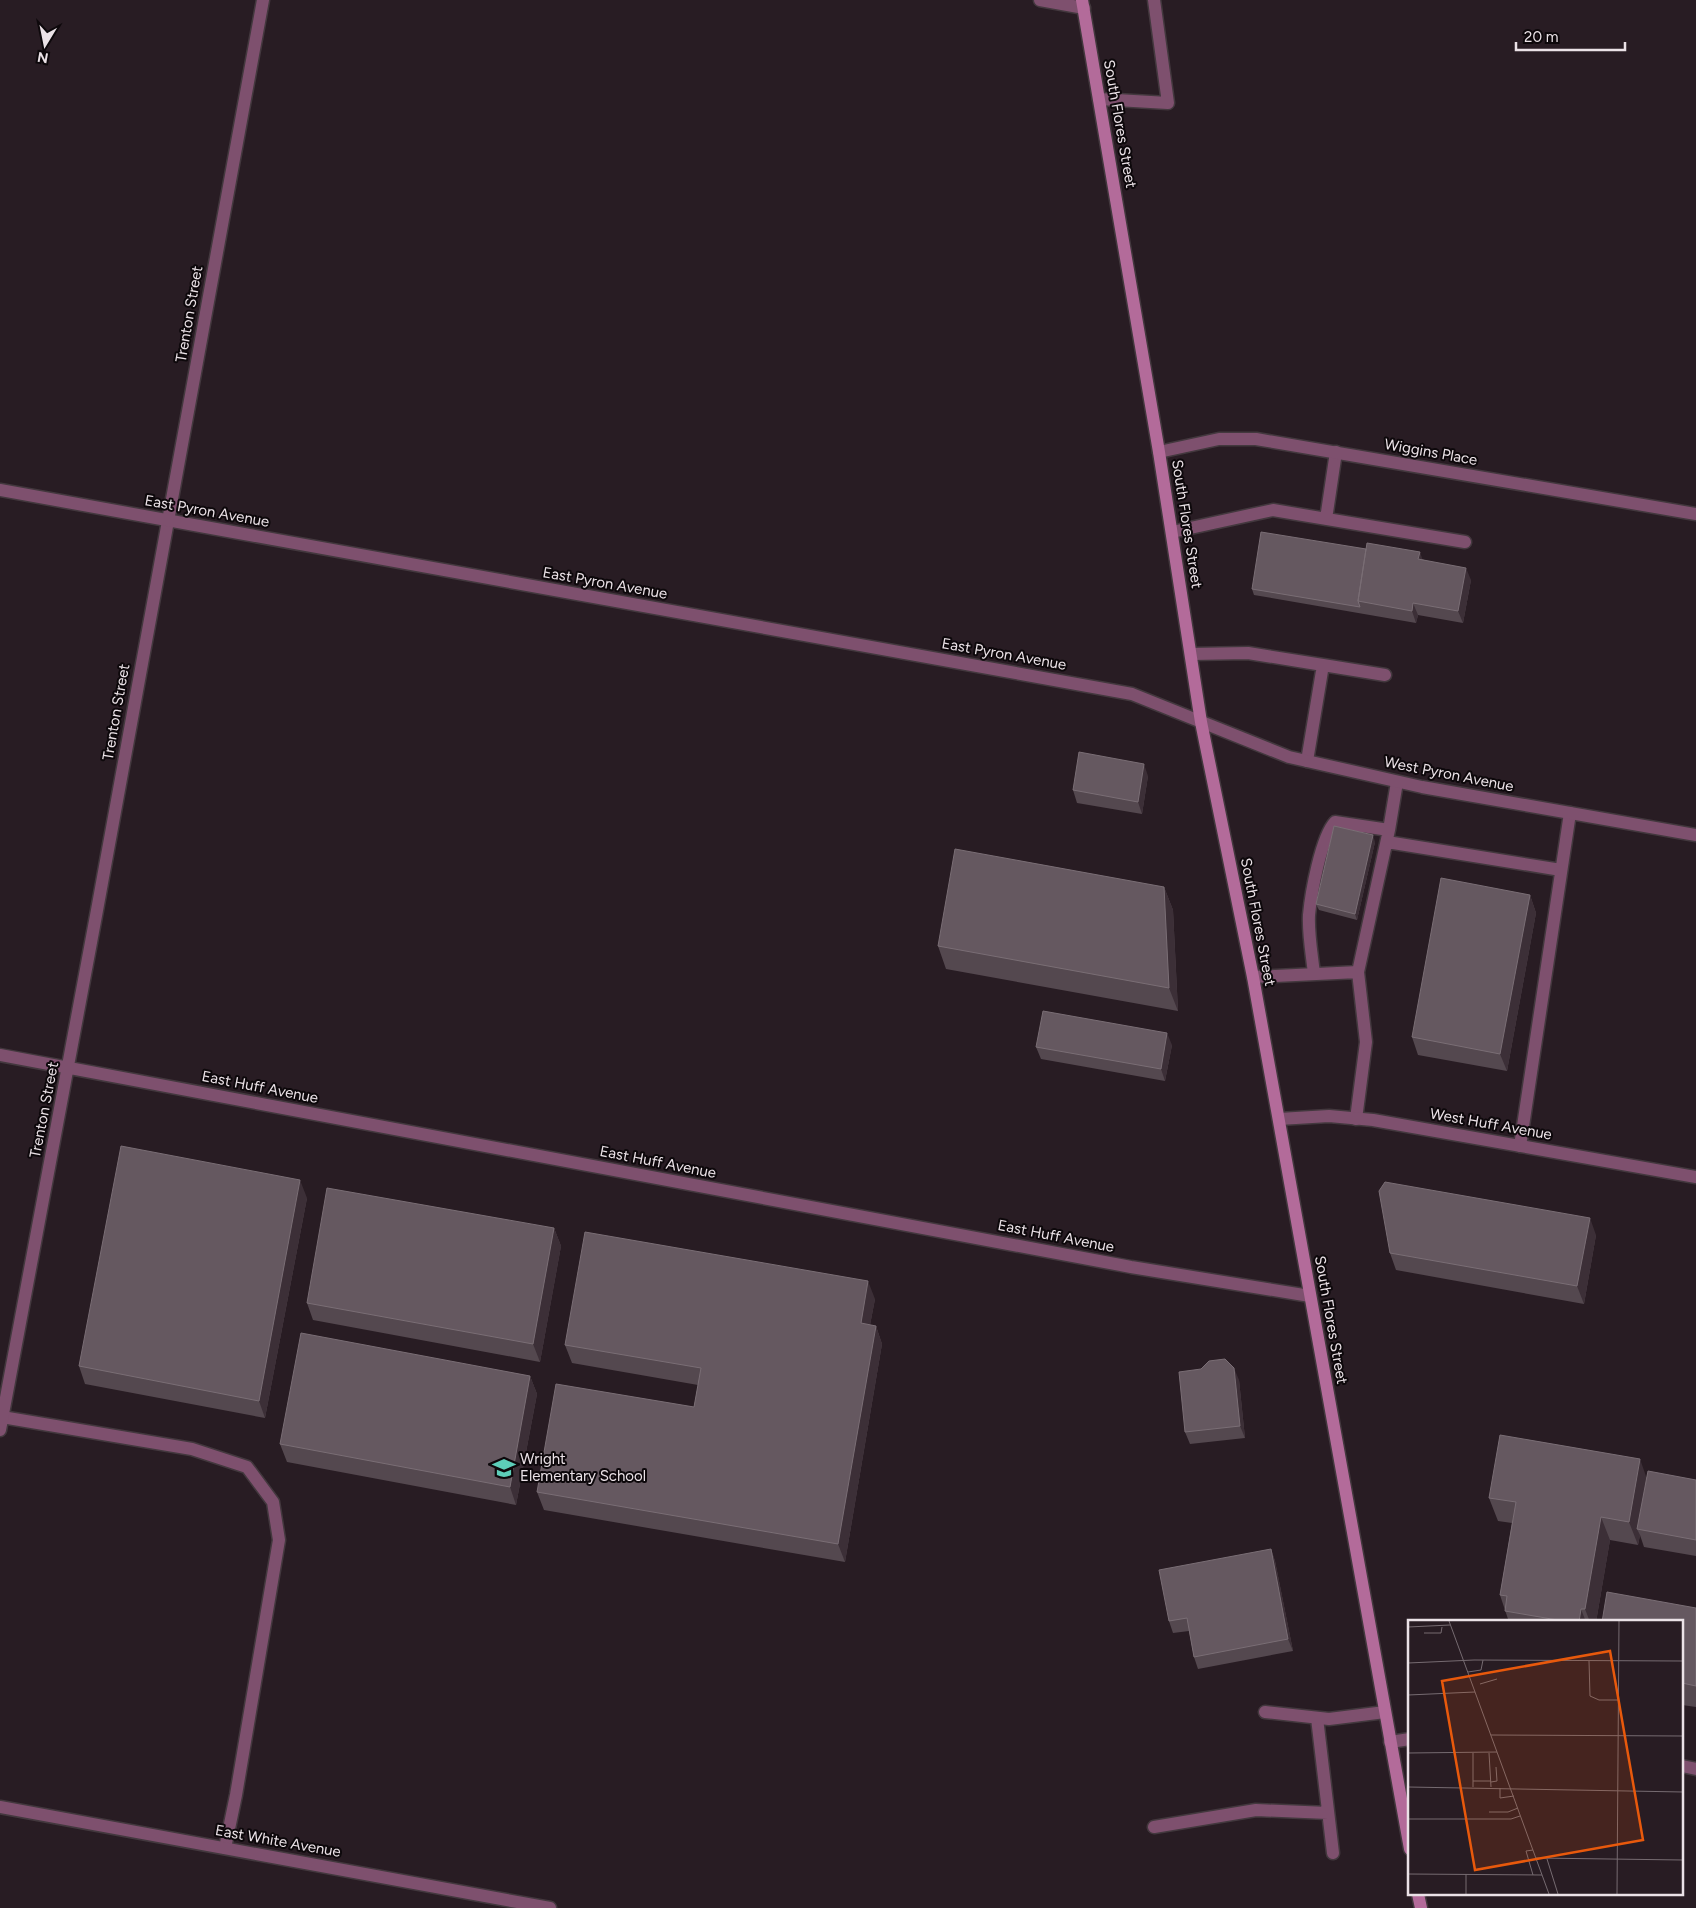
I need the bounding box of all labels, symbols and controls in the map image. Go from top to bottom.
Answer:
north arrow [20,20,70,70]
scale bar [1516,20,1625,52]
text: 20 m [1524,28,1558,46]
text: N [36,48,50,67]
street label: South Flores Street [1100,58,1140,190]
street label: Trenton Street [172,264,206,364]
street label: Wiggins Place [1383,435,1479,469]
street label: South Flores Street [1168,458,1206,590]
street label: East Pyron Avenue [143,491,271,531]
street label: East Pyron Avenue [541,563,669,603]
street label: East Pyron Avenue [940,634,1068,674]
street label: Trenton Street [99,662,133,762]
street label: West Pyron Avenue [1383,753,1515,795]
street label: South Flores Street [1237,856,1279,988]
street label: Trenton Street [26,1060,62,1160]
street label: East Huff Avenue [200,1067,320,1107]
street label: West Huff Avenue [1429,1104,1553,1144]
street label: East Huff Avenue [598,1142,718,1182]
street label: East Huff Avenue [996,1216,1116,1256]
street label: South Flores Street [1311,1254,1351,1386]
place label: Wright Elementary School [520,1450,646,1485]
school or university icon: Wright Elementary School [491,1455,517,1481]
inset map [1408,1620,1684,1896]
street label: East White Avenue [214,1821,342,1861]

